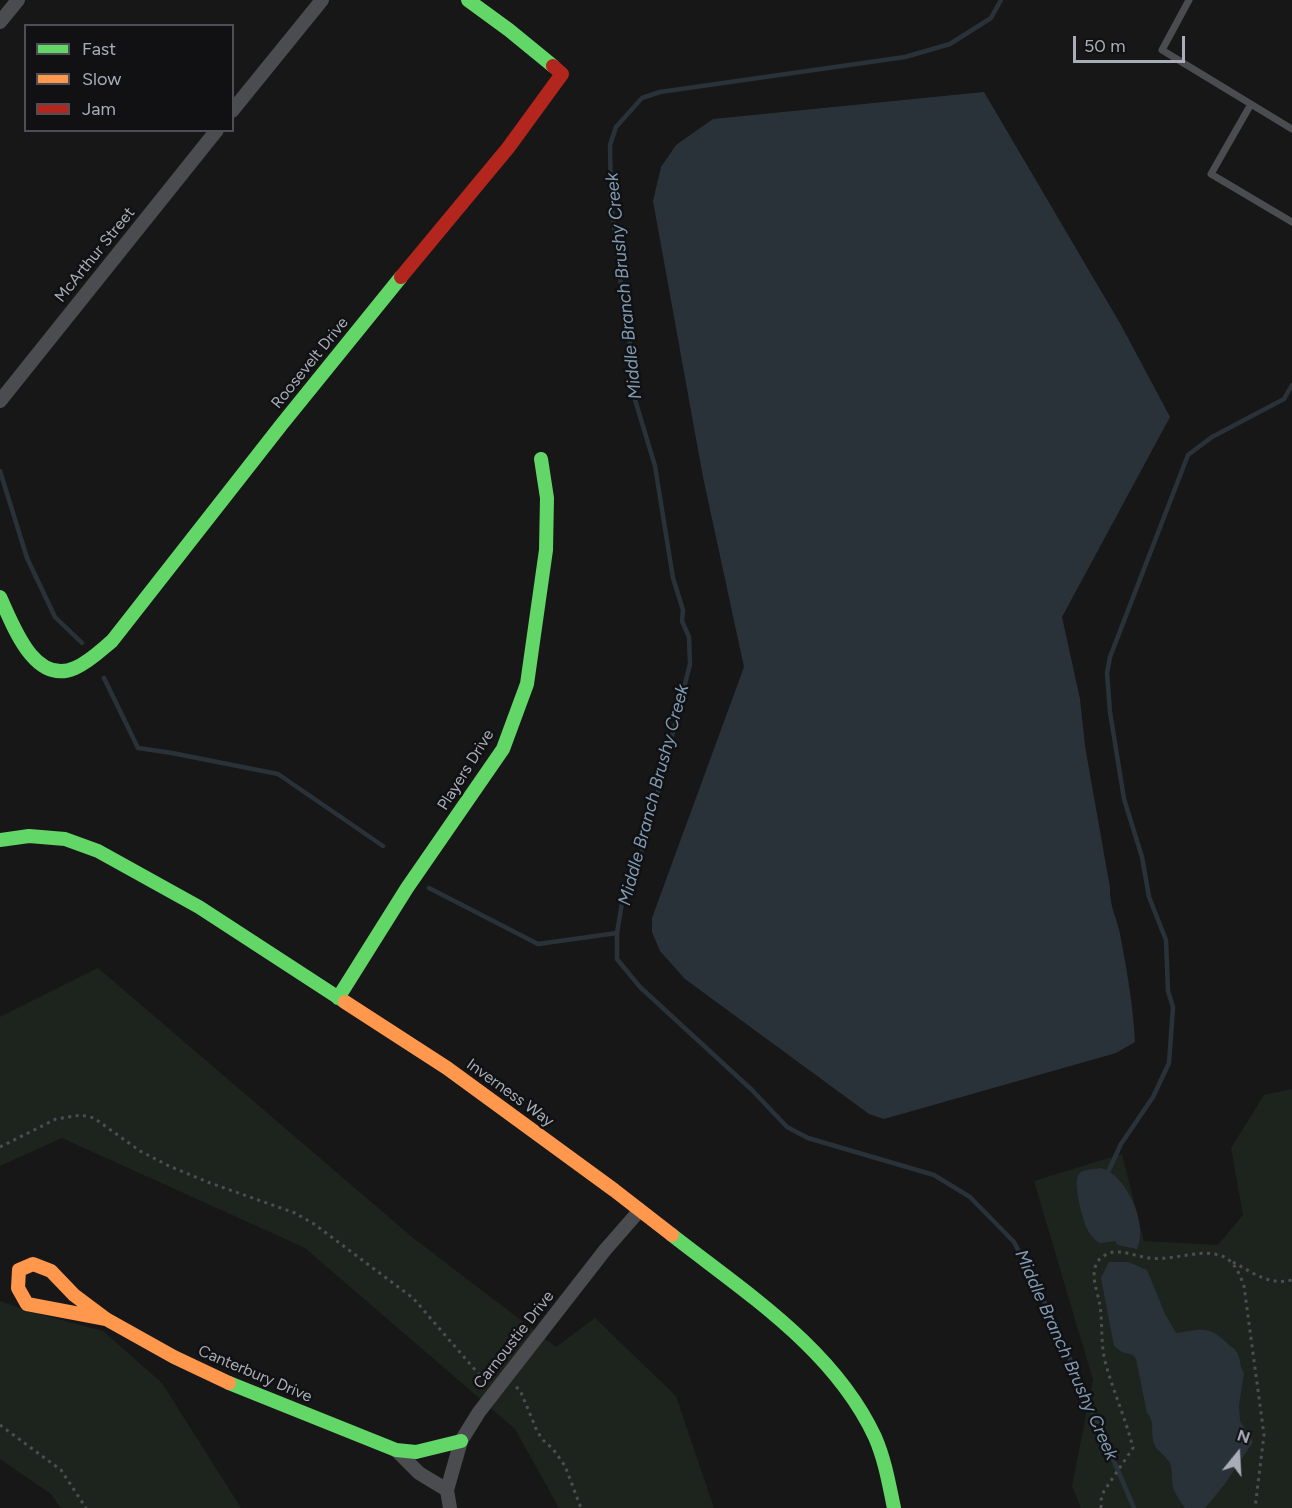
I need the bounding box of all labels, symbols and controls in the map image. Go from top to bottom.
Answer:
legend [24,24,234,132]
scale bar [1076,24,1188,62]
text: 50 m [1084,35,1126,57]
text: Fast [82,38,116,60]
text: Slow [82,68,121,90]
text: Jam [82,98,116,120]
water label: Middle Branch Brushy Creek [601,172,647,400]
street label: McArthur Street [51,204,139,306]
street label: Roosevelt Drive [267,313,353,413]
water label: Middle Branch Brushy Creek [614,682,694,908]
street label: Players Drive [434,726,498,814]
street label: Inverness Way [463,1055,557,1131]
water label: Middle Branch Brushy Creek [1010,1247,1122,1463]
street label: Carnoustie Drive [470,1287,558,1393]
street label: Canterbury Drive [195,1341,315,1407]
north arrow [1208,1424,1268,1484]
text: N [1235,1425,1253,1447]

